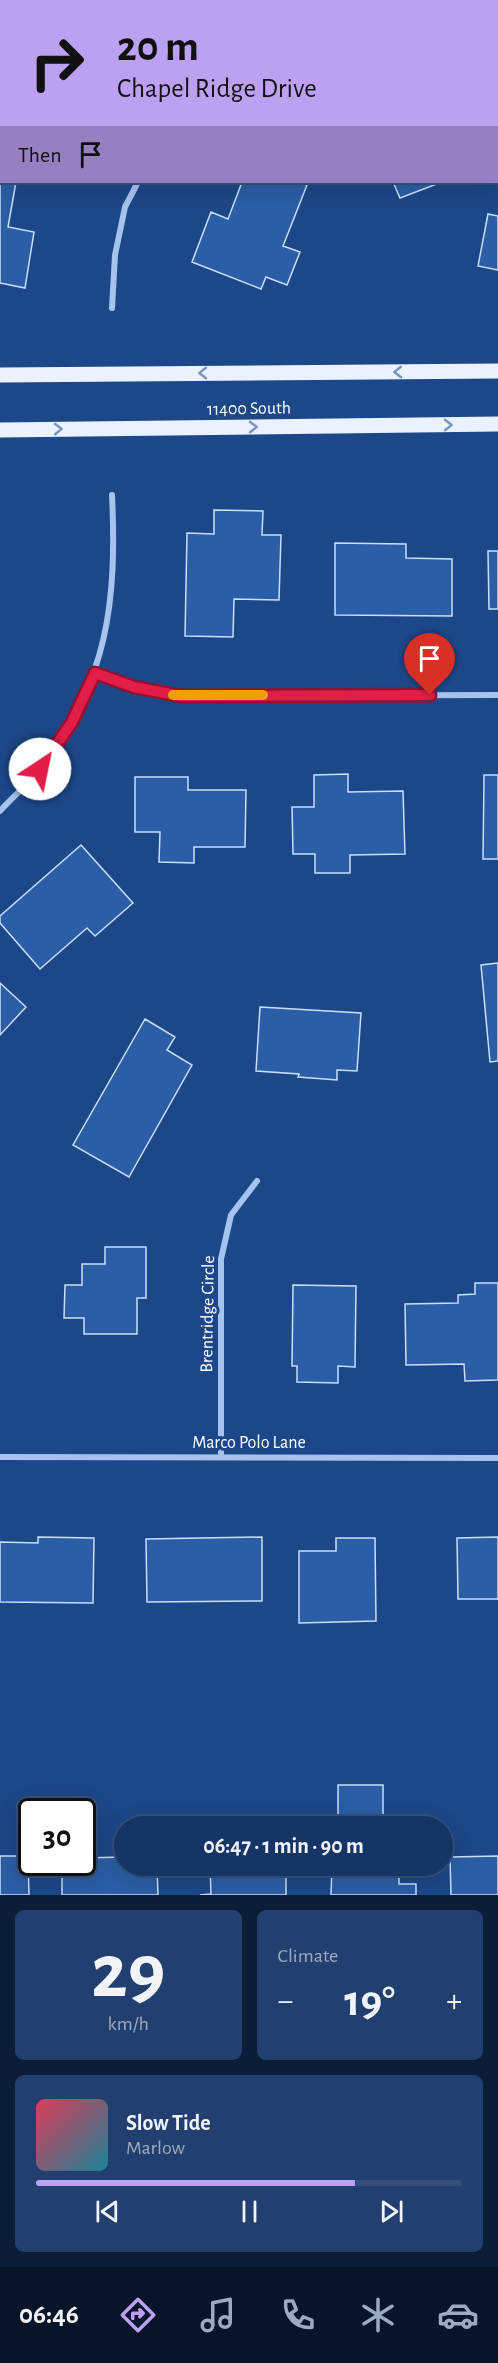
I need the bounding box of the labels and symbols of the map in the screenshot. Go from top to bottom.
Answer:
one-way arrow [393,366,402,378]
one-way arrow [198,367,207,380]
street label: 11400 South [207,399,291,419]
one-way arrow [444,418,453,431]
one-way arrow [249,421,258,433]
one-way arrow [54,423,63,436]
pin [404,633,455,695]
position arrow [8,737,72,801]
street label: Brentridge Circle [198,1255,218,1373]
street label: Marco Polo Lane [192,1434,306,1452]
speed limit sign: 30 [18,1798,96,1876]

